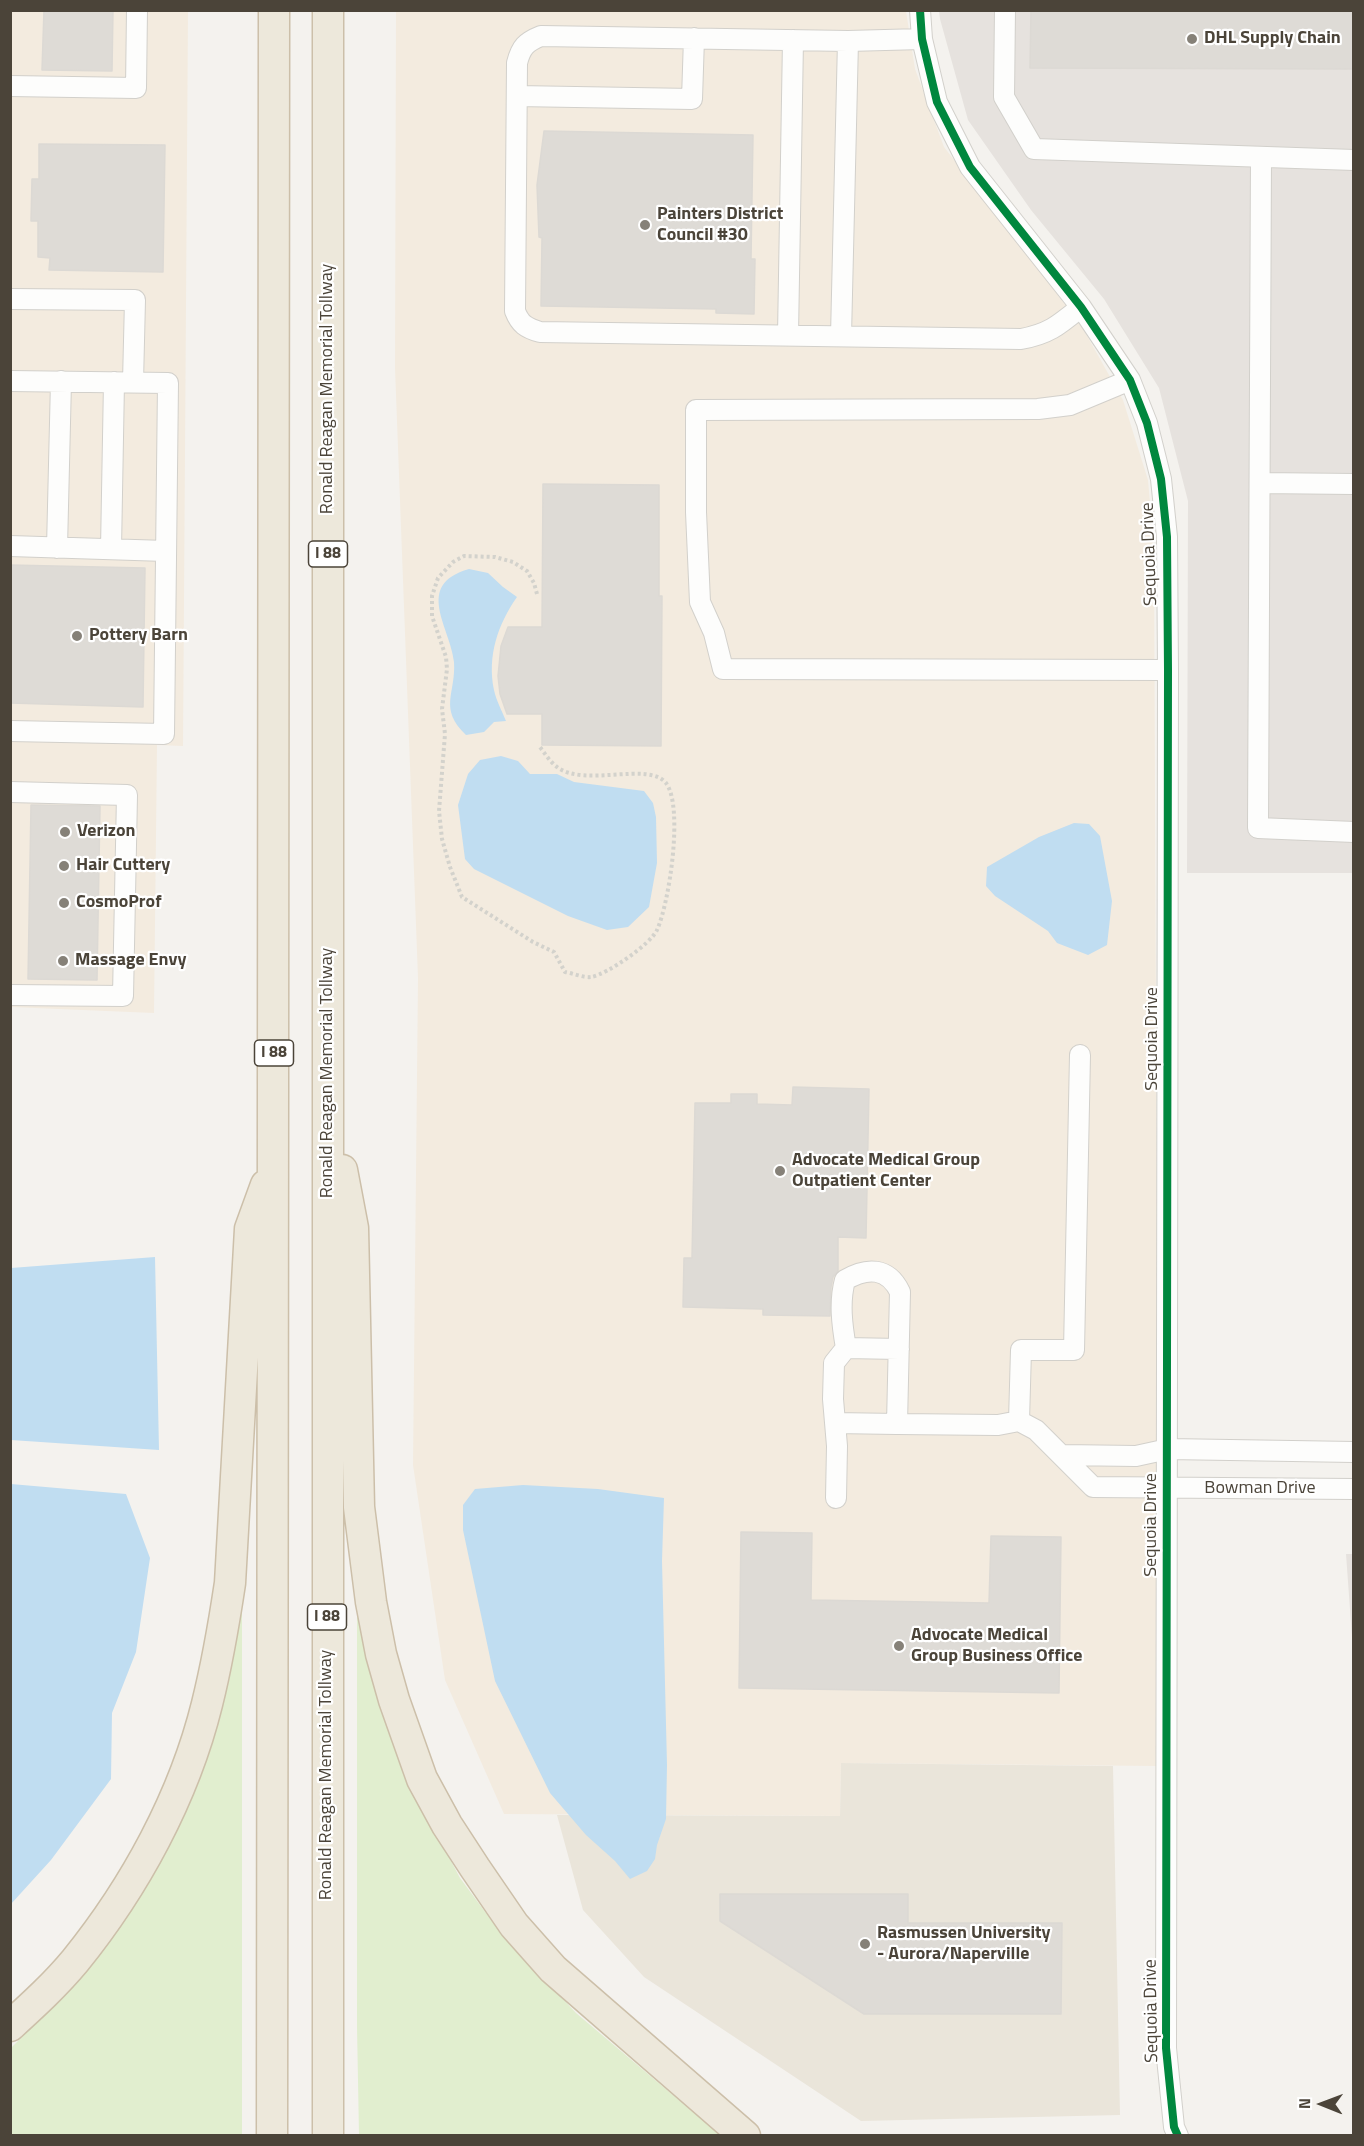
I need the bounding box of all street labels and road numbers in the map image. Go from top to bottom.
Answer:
street label: Ronald Reagan Memorial Tollway [317,264,339,514]
street label: Sequoia Drive [1137,502,1163,606]
road number: I 88 [308,541,348,567]
street label: Ronald Reagan Memorial Tollway [317,948,339,1198]
street label: Sequoia Drive [1142,987,1164,1091]
road number: I 88 [254,1040,294,1066]
street label: Sequoia Drive [1141,1473,1163,1577]
street label: Bowman Drive [1204,1478,1316,1500]
road number: I 88 [308,1604,346,1630]
street label: Ronald Reagan Memorial Tollway [316,1650,338,1900]
street label: Sequoia Drive [1140,1959,1164,2063]

